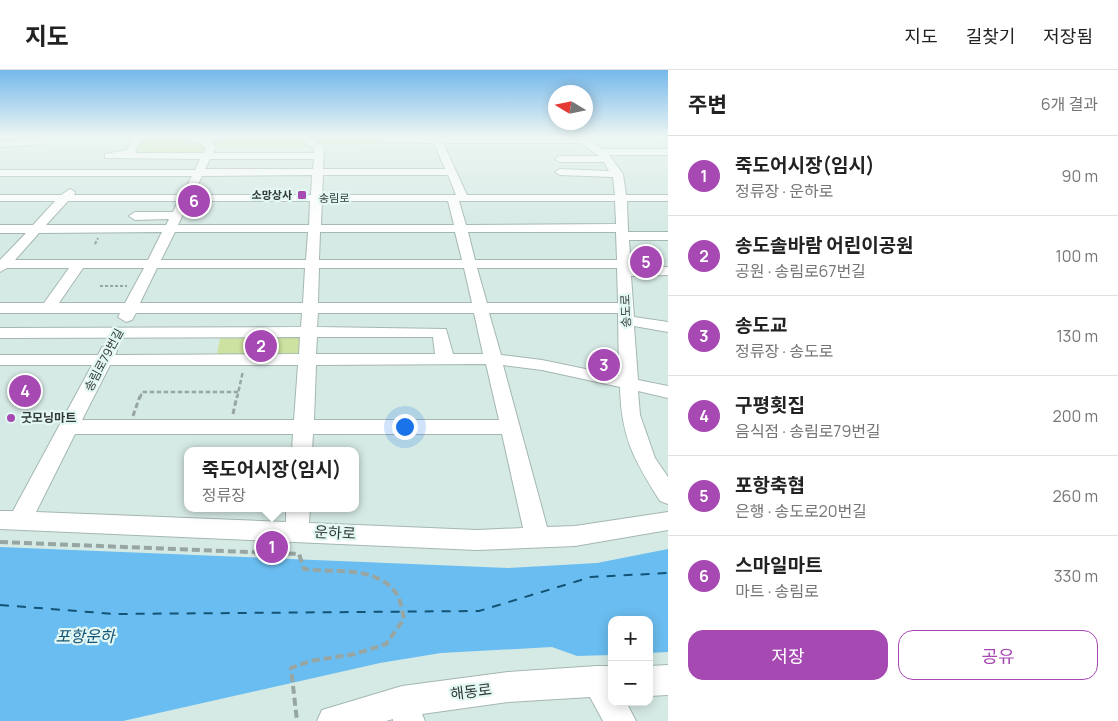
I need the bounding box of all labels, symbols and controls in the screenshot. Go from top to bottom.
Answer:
text: 지도 [25,19,69,52]
text: 지도 [905,24,938,48]
text: 길찾기 [966,24,1015,48]
text: 저장됨 [1043,24,1093,48]
north arrow [548,85,593,130]
text: 주변 [688,90,727,118]
text: 6개 결과 [1041,93,1098,115]
text: 죽도어시장(임시) [735,152,875,178]
text: 1 [700,165,708,187]
text: 90 m [1062,165,1098,187]
text: 정류장 · 운하로 [735,180,833,202]
pin: 6 [178,182,210,220]
place label: 소망상사 [252,187,292,202]
marker: 소망상사 [296,189,308,201]
street label: 송림로 [319,190,349,205]
text: 송도솔바람 어린이공원 [735,232,914,258]
pin: 5 [630,243,662,281]
text: 2 [699,245,709,267]
text: 100 m [1055,245,1098,267]
text: 공원 · 송림로67번길 [735,260,866,282]
street label: 송도로 [616,294,635,328]
text: 송도교 [735,312,787,338]
street label: 송림로79번길 [80,325,127,394]
text: 3 [699,325,709,347]
text: 130 m [1056,325,1098,347]
pin: 2 [245,327,277,365]
text: 정류장 · 송도로 [735,340,833,362]
pin: 3 [588,346,620,384]
pin: 4 [9,372,41,410]
text: 구평횟집 [735,392,805,418]
text: 4 [699,405,709,427]
text: 200 m [1053,405,1098,427]
place label: 굿모닝마트 [21,409,76,426]
marker: 굿모닝마트 [5,412,17,424]
your location [392,414,418,440]
text: 음식점 · 송림로79번길 [735,420,881,442]
popup [184,447,359,512]
text: 죽도어시장(임시) [202,456,341,482]
text: 포항축협 [735,472,805,498]
text: 정류장 [202,484,246,506]
text: 5 [699,485,709,507]
text: 260 m [1052,485,1098,507]
text: 은행 · 송도로20번길 [735,500,867,522]
street label: 운하로 [314,521,356,544]
pin: 1 [256,528,288,566]
text: 스마일마트 [735,552,822,578]
text: 6 [699,565,709,587]
text: 330 m [1054,565,1098,587]
text: 마트 · 송림로 [735,580,819,602]
map controls [608,616,653,706]
button: + [608,616,653,661]
water label: 포항운하 [56,625,117,647]
button: 저장 [688,630,888,680]
button: 공유 [898,630,1098,680]
button: − [608,661,653,706]
street label: 해동로 [449,679,493,704]

